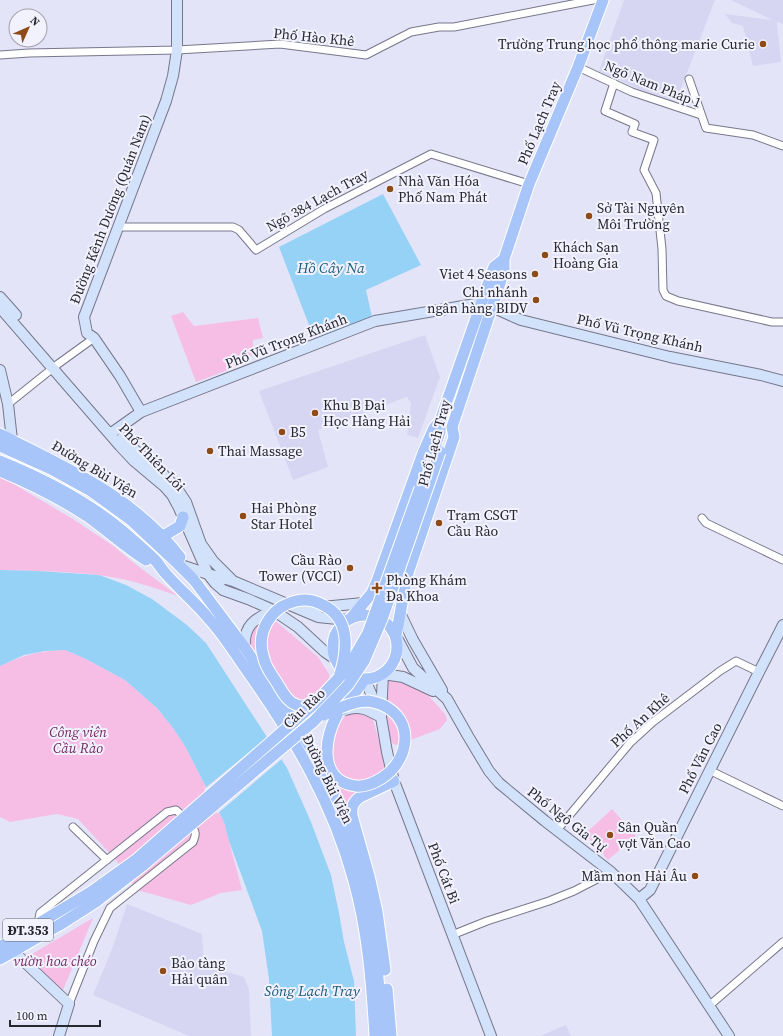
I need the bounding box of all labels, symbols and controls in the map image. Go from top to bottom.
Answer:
north arrow [8,8,48,48]
text: N [27,13,43,29]
street label: Phố Hào Khê [273,23,355,51]
place label: Trường Trung học phổ thông marie Curie [498,34,755,54]
marker: Trường Trung học phổ thông marie Curie [758,39,768,49]
street label: Ngõ Nam Pháp 1 [601,55,705,113]
street label: Phố Lạch Tray [512,77,566,168]
street label: Đường Kênh Dương (Quán Nam) [65,111,155,307]
street label: Ngõ 384 Lạch Tray [262,163,372,236]
place label: Nhà Văn Hóa Phố Nam Phát [398,171,487,207]
marker: Nhà Văn Hóa Phố Nam Phát [385,184,395,194]
place label: Sở Tài Nguyên Môi Trường [597,198,685,234]
marker: Sở Tài Nguyên Môi Trường [584,211,594,221]
place label: Khách Sạn Hoàng Gia [553,237,619,273]
marker: Khách Sạn Hoàng Gia [540,250,550,260]
water label: Hồ Cây Na [296,257,365,278]
place label: Viet 4 Seasons [439,264,527,284]
marker: Viet 4 Seasons [530,269,540,279]
place label: Chi nhánh ngân hàng BIDV [427,282,529,318]
marker: Chi nhánh ngân hàng BIDV [531,295,541,305]
street label: Phố Vũ Trọng Khánh [222,309,350,373]
street label: Phố Vũ Trọng Khánh [575,309,705,357]
place label: Khu B Đại Học Hàng Hải [323,395,410,431]
street label: Phố Lạch Tray [413,397,455,489]
marker: Khu B Đại Học Hàng Hải [310,408,320,418]
street label: Phố Thiên Lôi [114,419,190,495]
place label: B5 [290,422,306,442]
marker: B5 [277,427,287,437]
street label: Đường Bùi Viện [48,435,142,503]
place label: Thai Massage [218,441,302,461]
marker: Thai Massage [205,446,215,456]
place label: Hai Phòng Star Hotel [251,498,316,534]
place label: Trạm CSGT Cầu Rào [447,505,518,541]
marker: Hai Phòng Star Hotel [238,511,248,521]
marker: Trạm CSGT Cầu Rào [434,518,444,528]
place label: Cầu Rào Tower (VCCI) [259,550,342,586]
marker: Cầu Rào Tower (VCCI) [345,563,355,573]
place label: Phòng Khám Đa Khoa [386,570,467,606]
marker: Phòng Khám Đa Khoa [371,582,383,594]
street label: Cầu Rào [278,683,330,733]
street label: Phố An Khê [606,688,674,752]
street label: Phố Văn Cao [673,718,727,797]
park label: Công viên Cầu Rào [49,722,107,758]
street label: Đường Bùi Viện [298,731,359,828]
street label: Phố Ngô Gia Tự [523,782,611,856]
place label: Sân Quần vợt Văn Cao [618,817,691,853]
marker: Sân Quần vợt Văn Cao [605,830,615,840]
street label: Phố Cát Bi [423,839,465,907]
place label: Mầm non Hải Âu [581,866,687,886]
marker: Mầm non Hải Âu [690,871,700,881]
road number: ĐT.353 [3,919,53,941]
park label: vườn hoa chéo [13,951,97,971]
place label: Bảo tàng Hải quân [171,953,228,989]
marker: Bảo tàng Hải quân [158,966,168,976]
water label: Sông Lạch Tray [264,980,361,1001]
scale bar [10,1002,100,1028]
text: 100 m [16,1008,48,1024]

